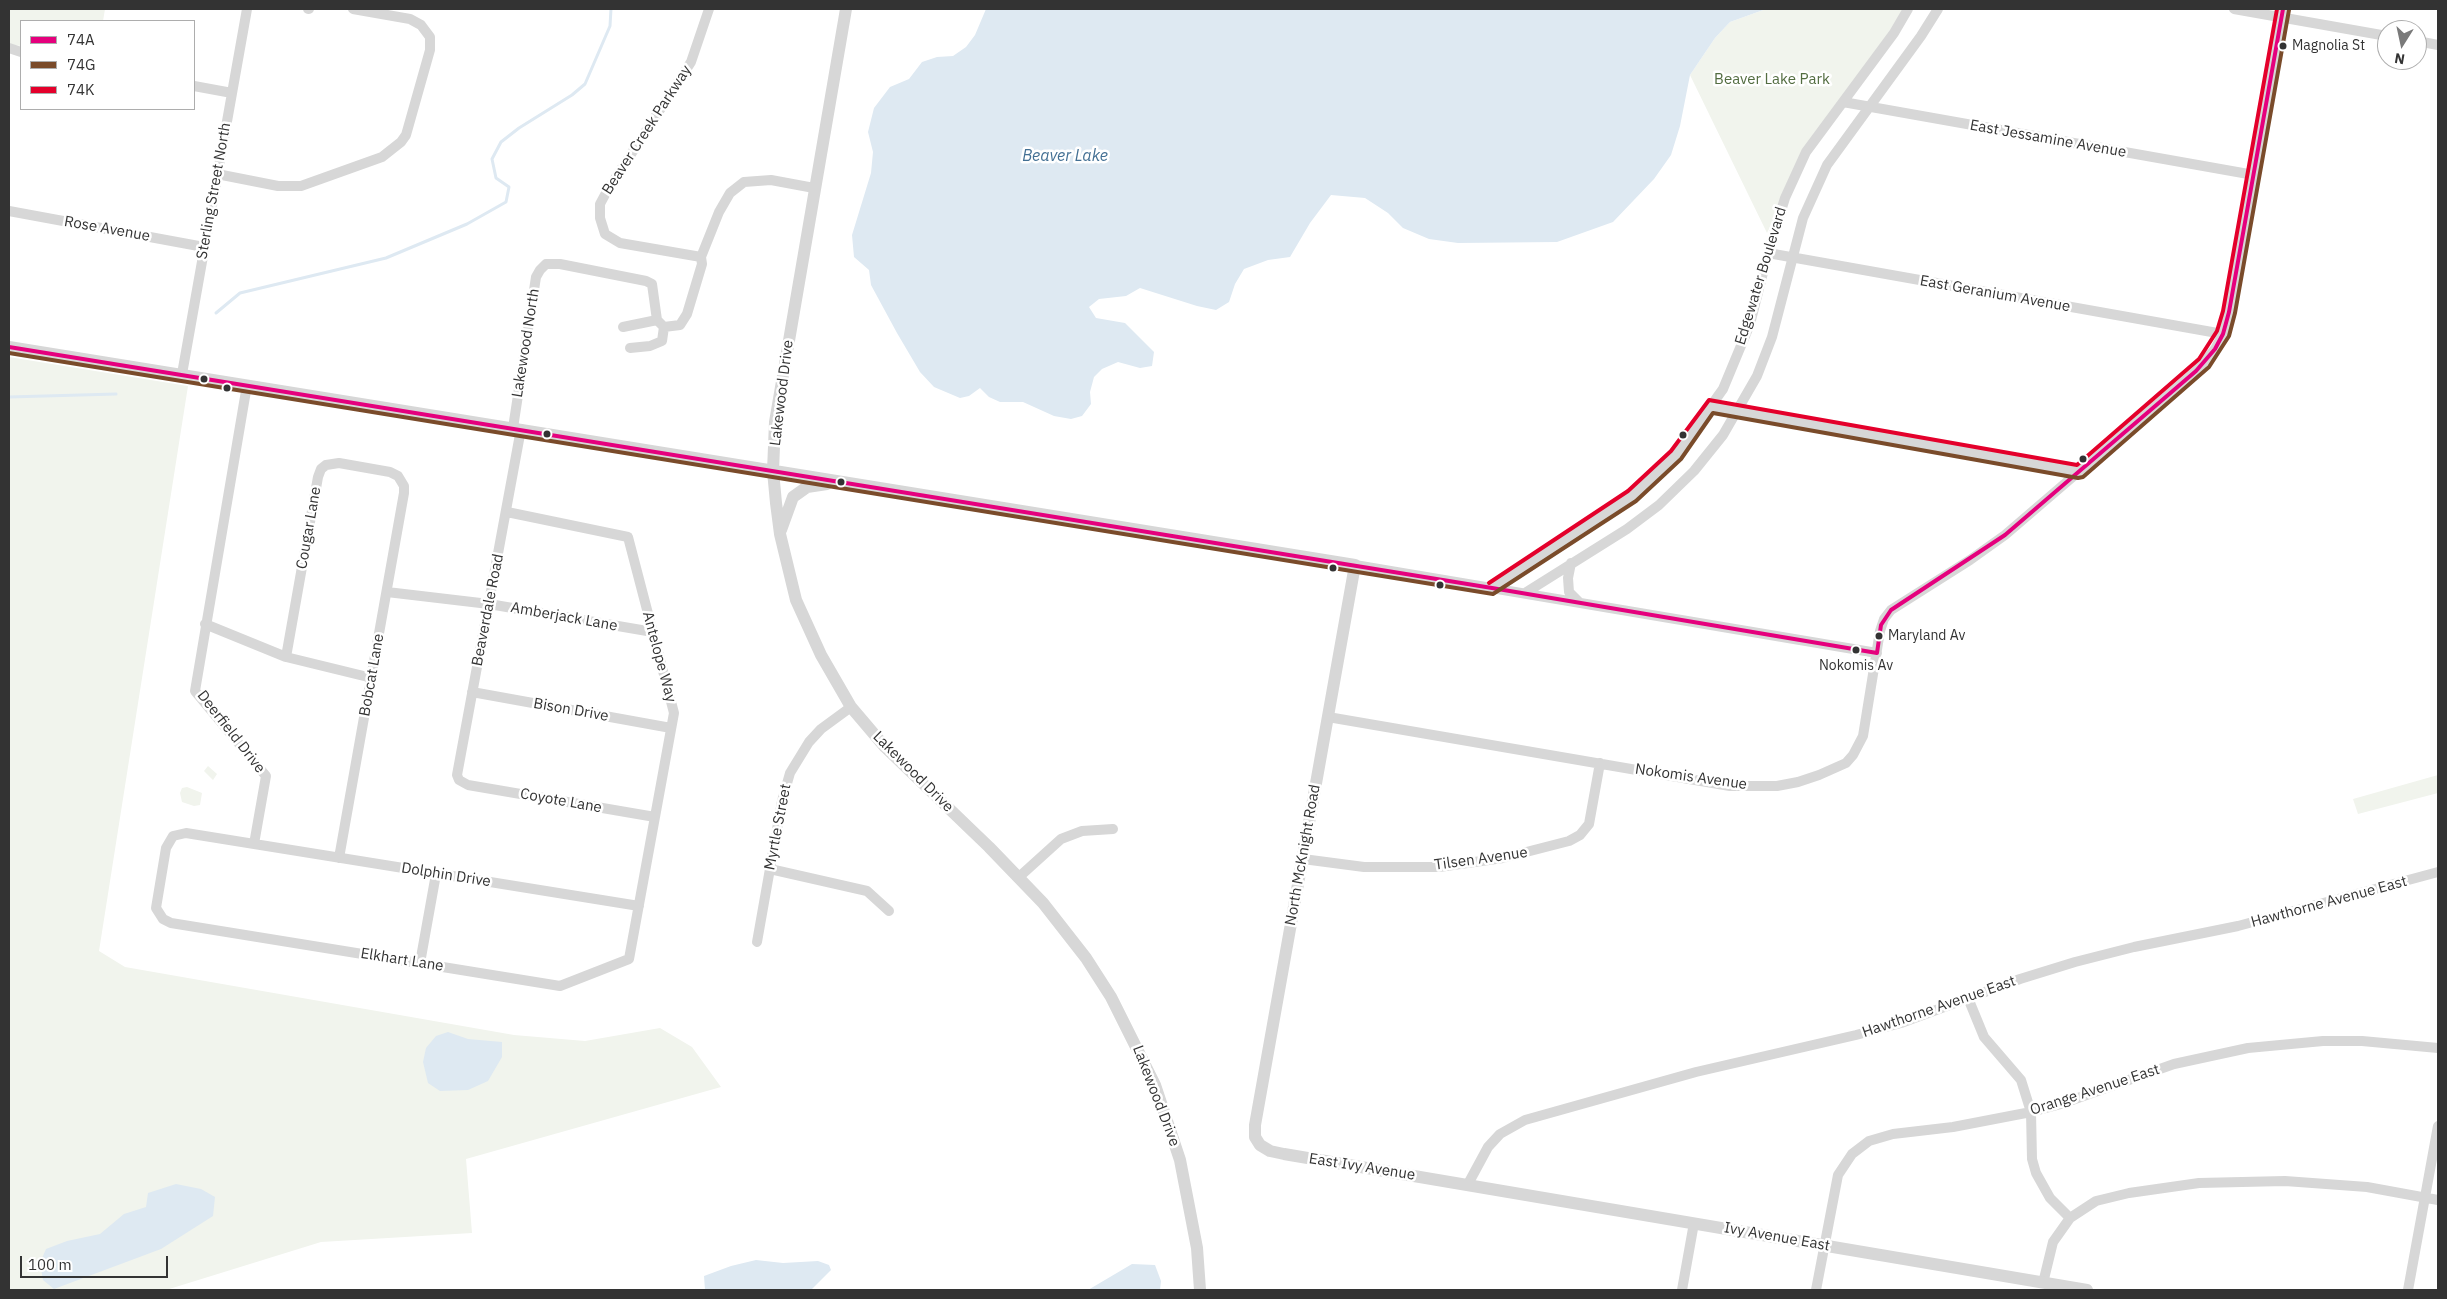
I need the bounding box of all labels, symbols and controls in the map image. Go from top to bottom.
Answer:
legend [20,20,195,110]
north arrow [2377,20,2427,70]
text: 74A [67,30,95,49]
place label: Magnolia St [2292,38,2365,54]
marker: Magnolia St [2278,41,2288,51]
text: N [2393,49,2406,69]
text: 74G [67,55,95,74]
street label: Beaver Creek Parkway [599,62,695,198]
park label: Beaver Lake Park [1714,71,1830,89]
text: 74K [67,80,95,99]
street label: East Jessamine Avenue [1968,116,2128,162]
street label: Sterling Street North [193,121,235,261]
water label: Beaver Lake [1022,146,1108,166]
street label: Edgewater Boulevard [1731,205,1791,347]
street label: Rose Avenue [63,213,151,245]
street label: East Geranium Avenue [1918,272,2072,316]
street label: Lakewood North [508,287,544,399]
street label: Lakewood Drive [767,339,797,447]
unlabelled marker [199,374,209,384]
unlabelled marker [222,383,232,393]
unlabelled marker [542,429,552,439]
unlabelled marker [1678,430,1688,440]
unlabelled marker [2078,454,2088,464]
unlabelled marker [836,477,846,487]
street label: Cougar Lane [293,485,325,571]
street label: Beaverdale Road [468,552,508,668]
unlabelled marker [1328,563,1338,573]
unlabelled marker [1435,580,1445,590]
street label: Amberjack Lane [509,599,619,635]
street label: Antelope Way [638,610,680,704]
place label: Maryland Av [1888,628,1965,644]
marker: Maryland Av [1874,631,1884,641]
street label: Bobcat Lane [356,632,388,718]
marker: Nokomis Av [1851,645,1861,655]
place label: Nokomis Av [1819,658,1893,674]
street label: Deerfield Drive [193,687,269,777]
street label: Bison Drive [532,695,610,725]
street label: Lakewood Drive [869,728,957,816]
street label: Nokomis Avenue [1634,760,1748,794]
street label: Myrtle Street [761,782,795,872]
street label: North McKnight Road [1282,783,1324,927]
street label: Coyote Lane [519,785,603,817]
street label: Tilsen Avenue [1433,844,1529,874]
street label: Dolphin Drive [400,859,492,891]
street label: Hawthorne Avenue East [2249,872,2409,932]
street label: Elkhart Lane [359,945,445,975]
street label: Hawthorne Avenue East [1860,972,2018,1042]
street label: Lakewood Drive [1128,1043,1184,1149]
street label: Orange Avenue East [2028,1061,2162,1119]
street label: East Ivy Avenue [1308,1150,1416,1184]
street label: Ivy Avenue East [1723,1219,1831,1255]
scale bar [22,1246,170,1278]
text: 100 m [28,1255,72,1274]

